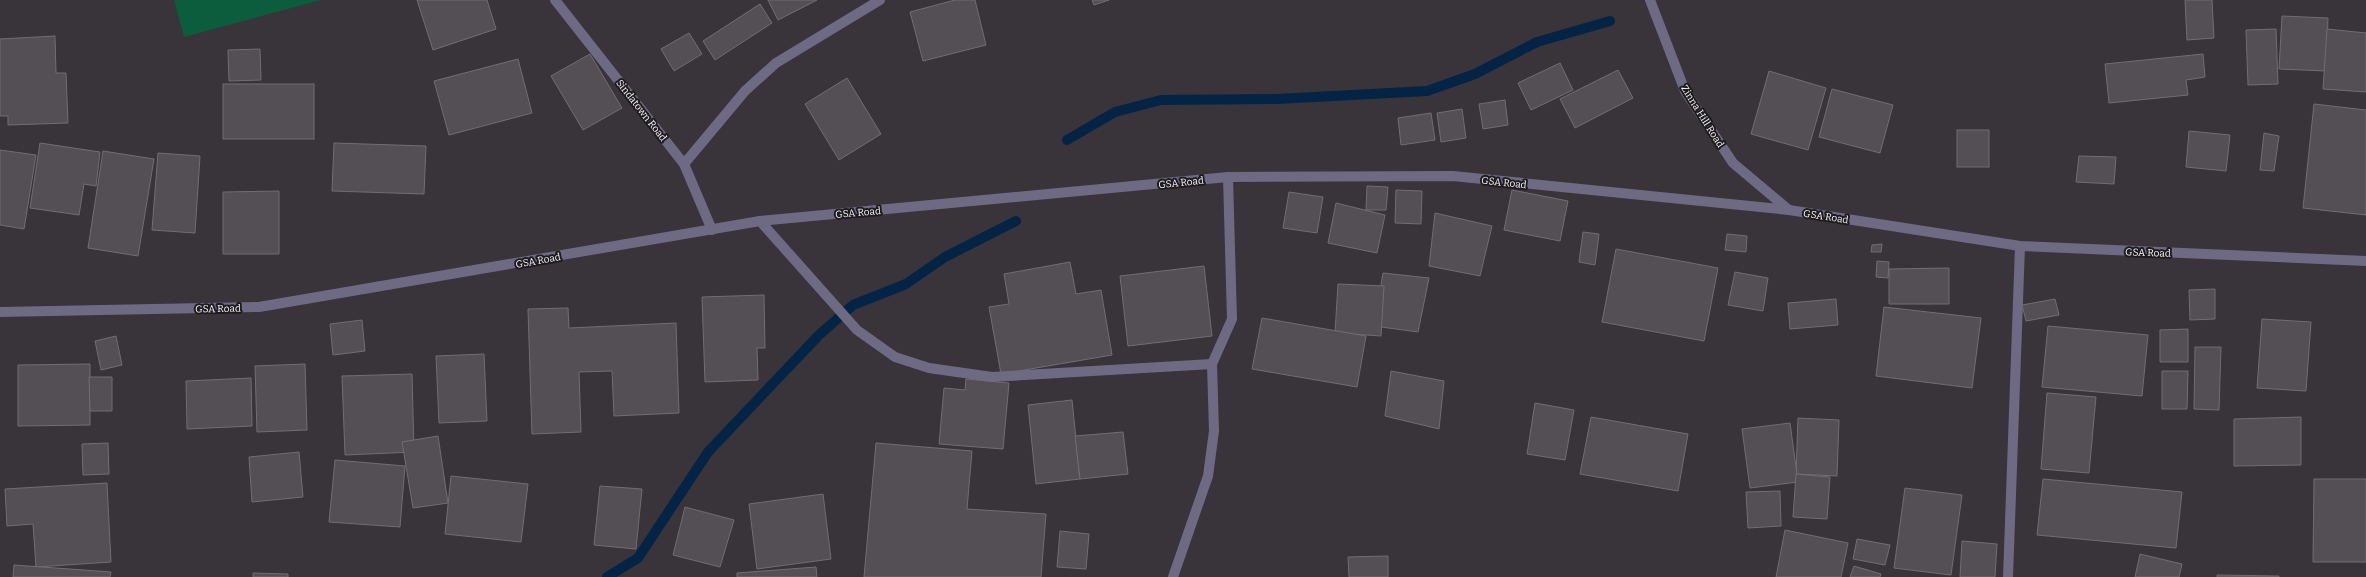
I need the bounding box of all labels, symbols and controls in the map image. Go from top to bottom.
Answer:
street label: Sindatown Road [613,77,669,144]
street label: Zinna Hill Road [1678,83,1726,150]
street label: GSA Road [1158,175,1204,191]
street label: GSA Road [1481,175,1527,191]
street label: GSA Road [835,205,881,221]
street label: GSA Road [1802,207,1849,226]
street label: GSA Road [2125,246,2171,260]
street label: GSA Road [515,251,562,271]
street label: GSA Road [195,303,241,315]

